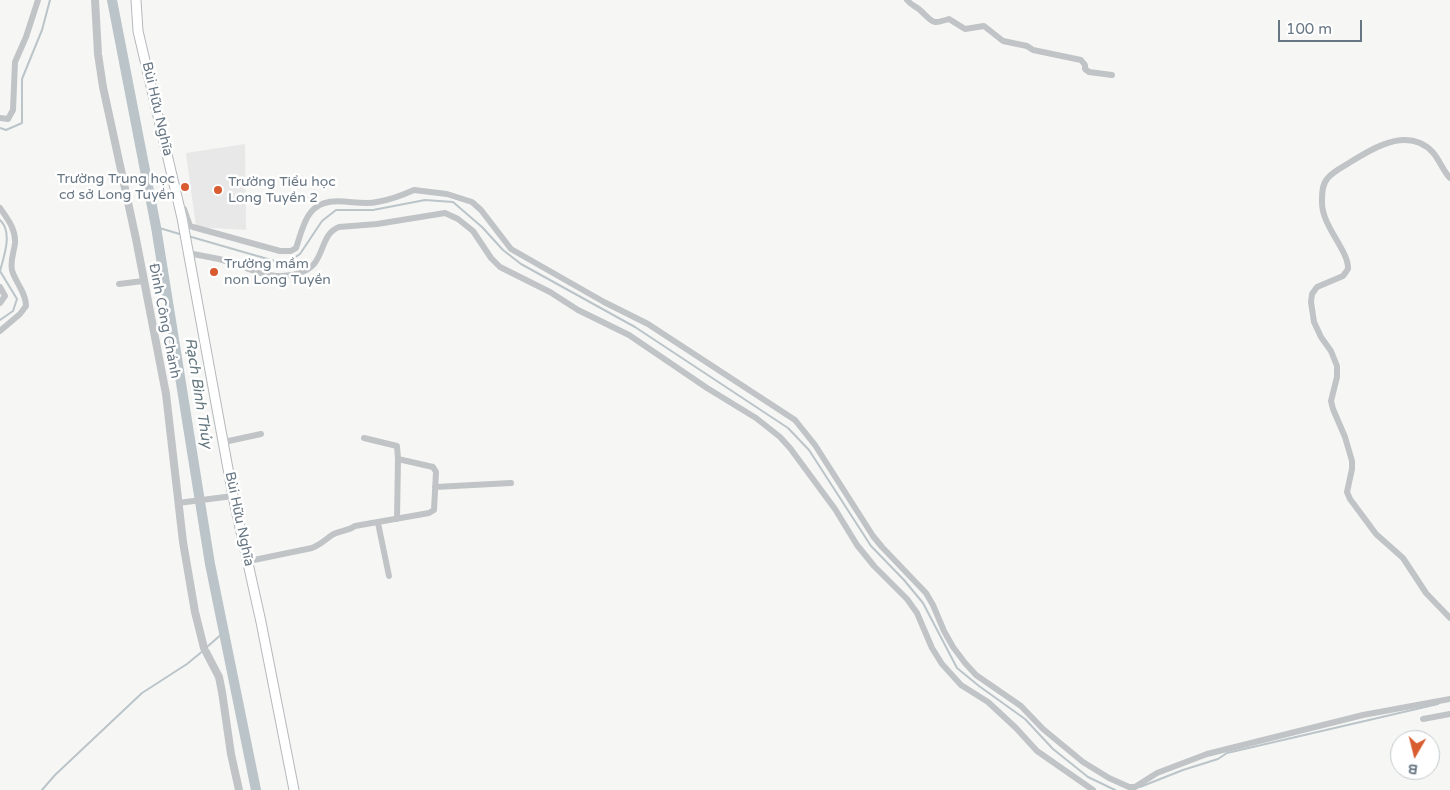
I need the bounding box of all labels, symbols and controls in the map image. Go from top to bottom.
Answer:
scale bar [1280,10,1364,42]
text: 100 m [1286,20,1332,38]
street label: Bùi Hữu Nghĩa [138,60,176,158]
place label: Trường Trung học cơ sở Long Tuyền [57,171,175,203]
place label: Trường Tiểu học Long Tuyền 2 [228,174,336,206]
marker: Trường Trung học cơ sở Long Tuyền [179,181,191,193]
marker: Trường Tiểu học Long Tuyền 2 [212,184,224,196]
place label: Trường mầm non Long Tuyền [224,256,331,288]
street label: Đinh Công Chánh [145,262,183,380]
marker: Trường mầm non Long Tuyền [208,266,220,278]
water label: Rạch Bình Thủy [180,336,216,450]
street label: Bùi Hữu Nghĩa [221,470,257,568]
north arrow [1390,730,1440,780]
text: B [1407,760,1419,778]

